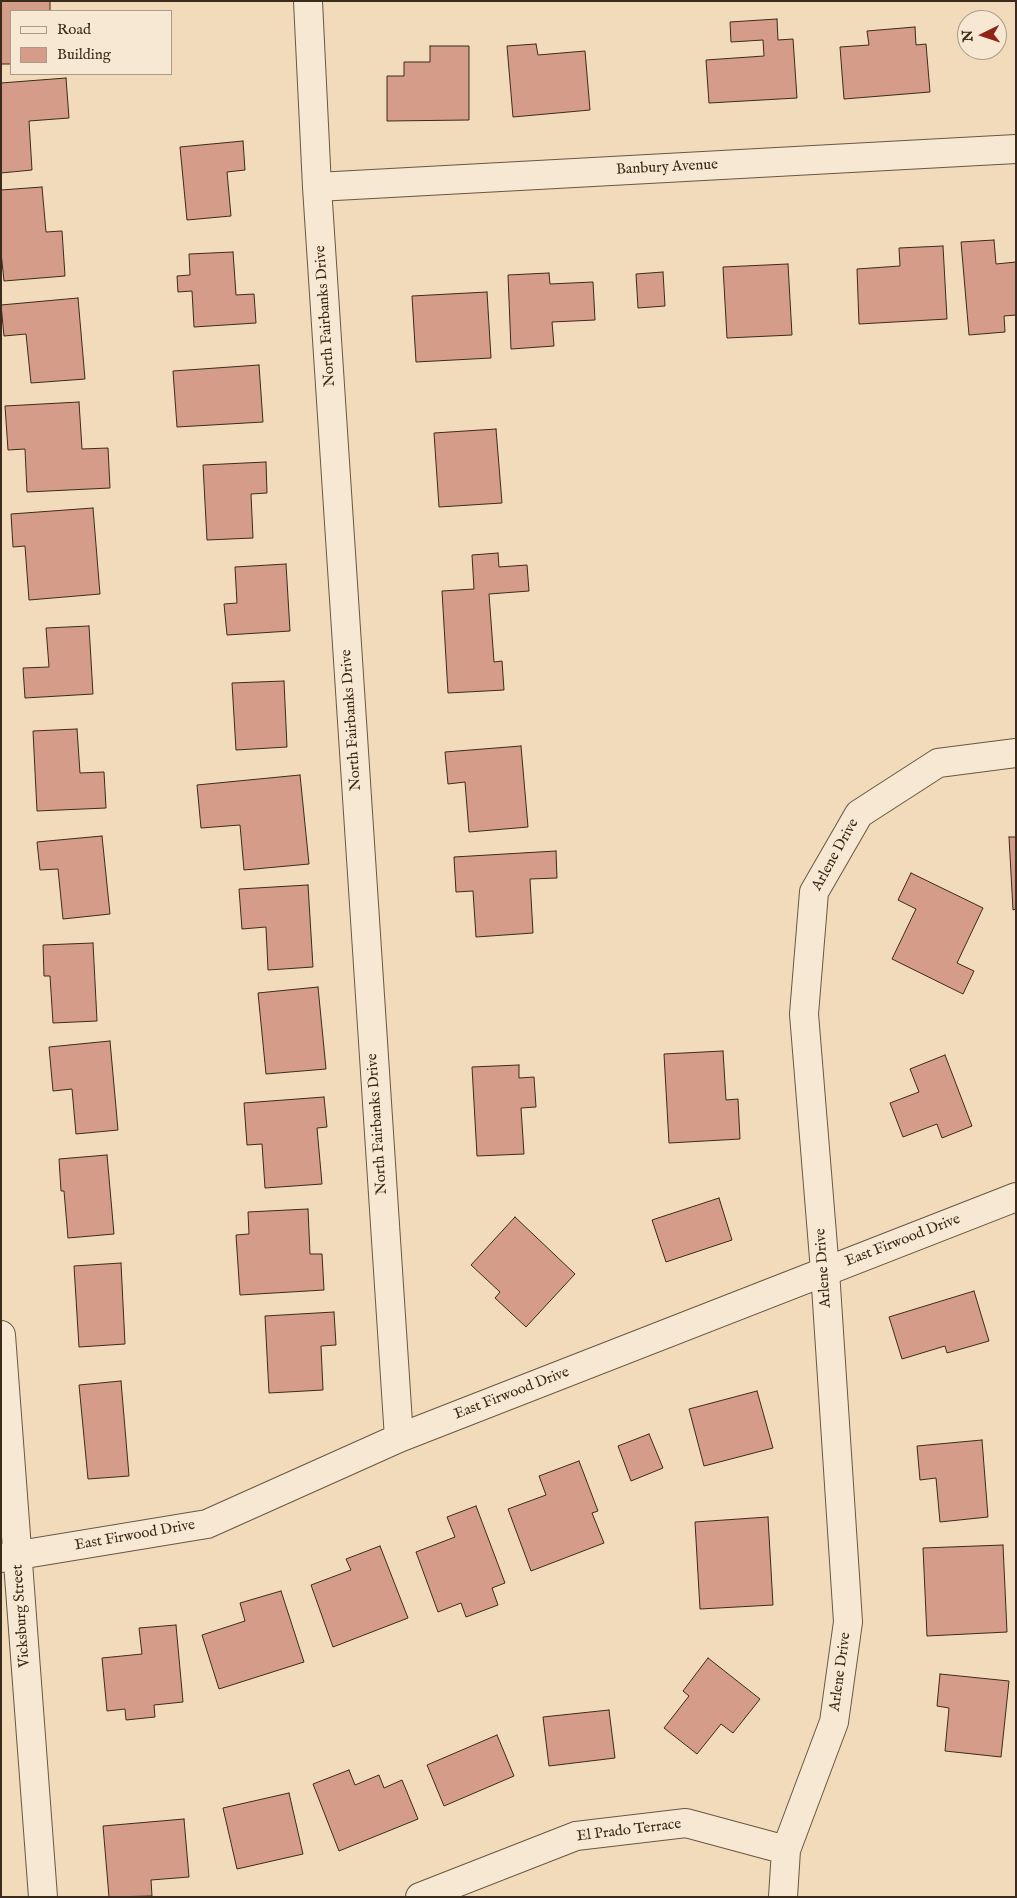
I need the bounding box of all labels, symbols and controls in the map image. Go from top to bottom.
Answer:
legend [10,10,172,75]
north arrow [957,10,1007,60]
text: Road [57,20,91,39]
text: N [959,29,977,43]
text: Building [57,45,111,64]
street label: Banbury Avenue [616,156,718,180]
street label: North Fairbanks Drive [312,245,340,387]
street label: North Fairbanks Drive [338,649,366,791]
street label: Arlene Drive [809,816,863,894]
street label: North Fairbanks Drive [364,1053,392,1195]
street label: East Firwood Drive [843,1211,963,1271]
street label: Arlene Drive [812,1228,836,1308]
street label: East Firwood Drive [452,1364,572,1424]
street label: East Firwood Drive [73,1517,197,1555]
street label: Vicksburg Street [9,1564,35,1668]
street label: Arlene Drive [827,1631,855,1713]
street label: El Prado Terrace [576,1816,682,1846]

